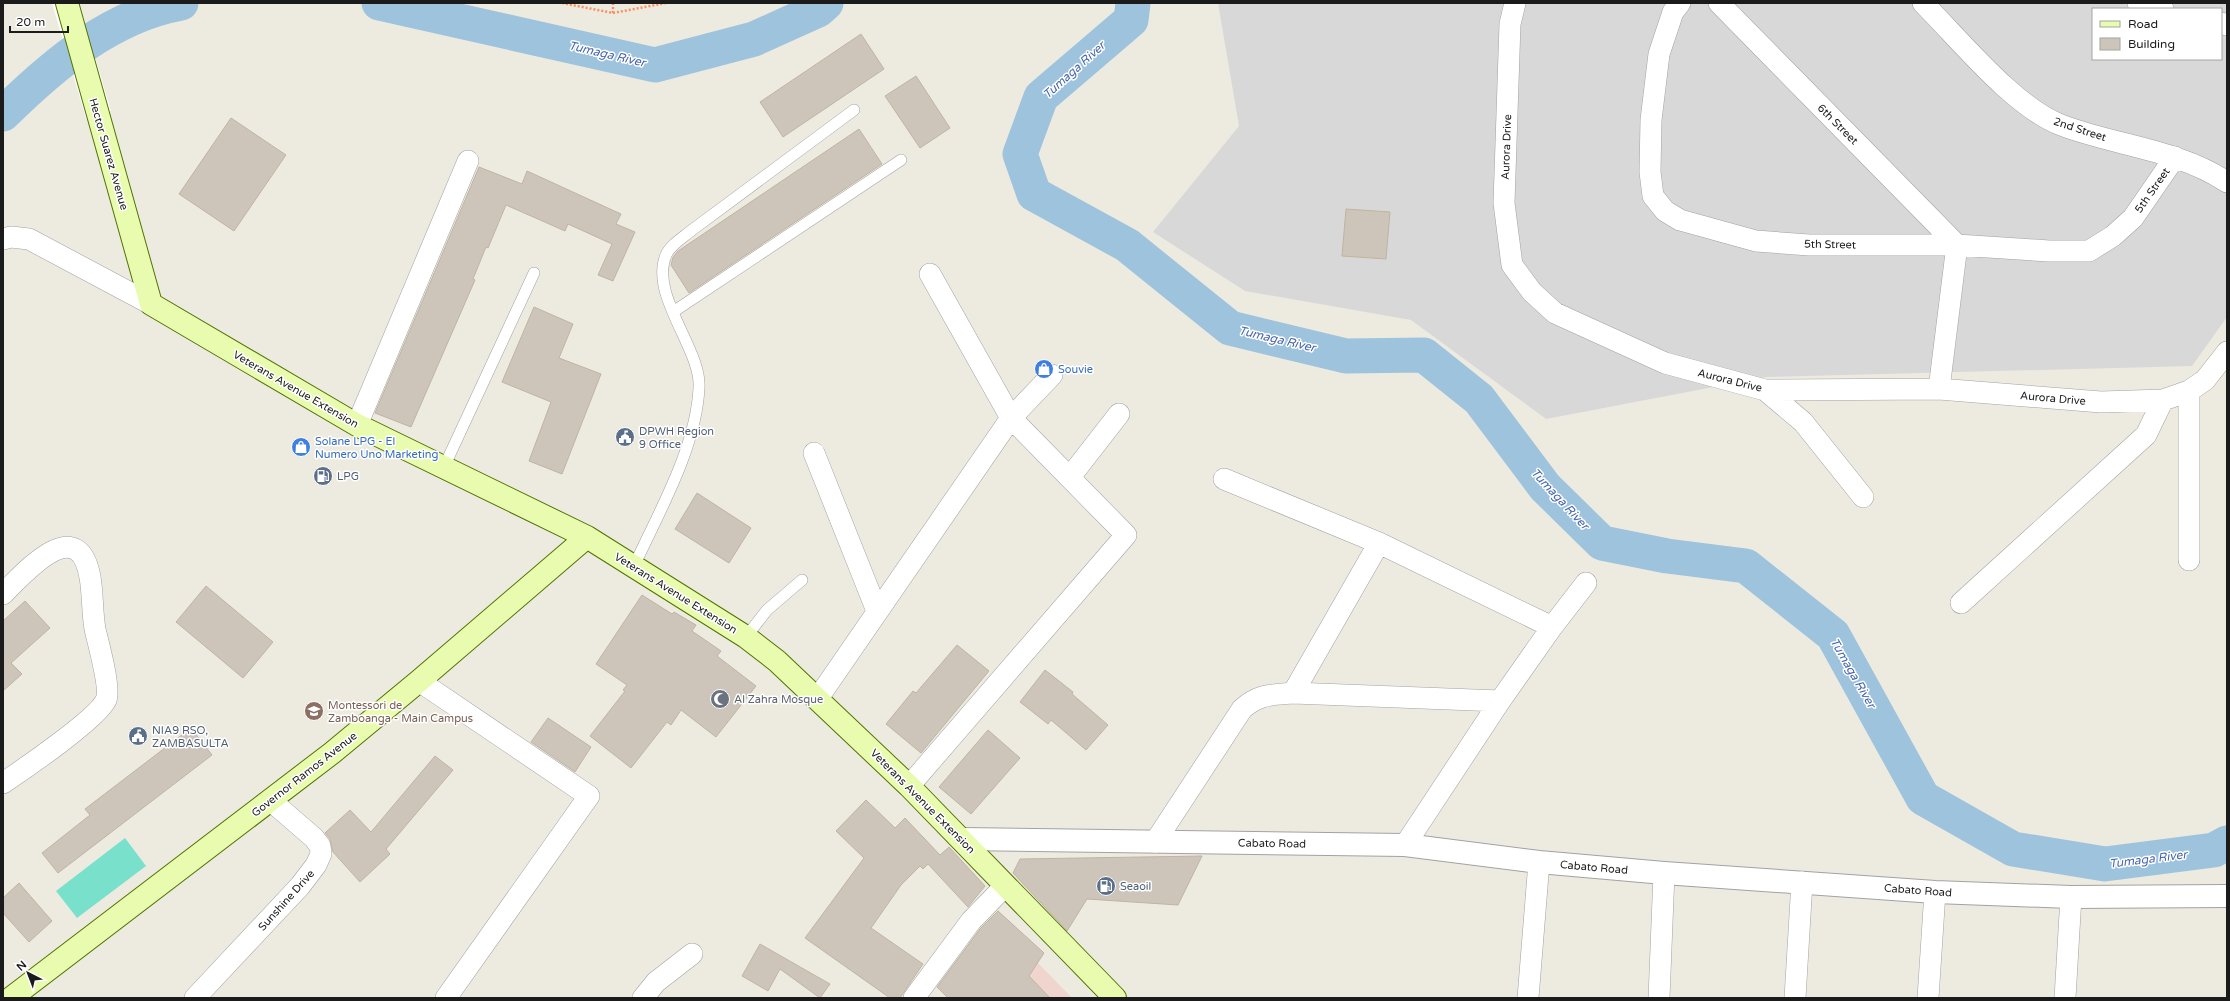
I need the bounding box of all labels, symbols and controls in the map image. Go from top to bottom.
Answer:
scale bar [10,8,68,34]
legend [2092,8,2222,60]
text: 20 m [16,15,45,29]
text: Road [2128,17,2158,31]
text: Building [2128,37,2175,51]
water label: Tumaga River [567,38,648,70]
water label: Tumaga River [1040,38,1109,101]
street label: Hector Suarez Avenue [86,97,131,212]
street label: 6th Street [1815,101,1861,147]
street label: Aurora Drive [1499,114,1514,180]
street label: 2nd Street [2052,115,2108,144]
street label: 5th Street [2132,165,2173,215]
street label: 5th Street [1804,238,1856,251]
water label: Tumaga River [1237,323,1318,355]
street label: Veterans Avenue Extension [231,348,361,431]
shop icon: Souvie [1033,358,1055,380]
place label: Souvie [1058,363,1093,376]
street label: Aurora Drive [1696,366,1763,395]
street label: Aurora Drive [2020,389,2086,408]
place label: DPWH Region 9 Office [639,425,714,451]
public building icon: DPWH Region 9 Office [614,426,636,448]
place label: Solane LPG - El Numero Uno Marketing [315,435,438,461]
shop icon: Solane LPG - El Numero Uno Marketing [290,436,312,458]
fuel station icon: LPG [312,465,334,487]
water label: Tumaga River [1528,466,1593,533]
place label: LPG [337,470,359,483]
street label: Veterans Avenue Extension [612,550,740,637]
water label: Tumaga River [1827,636,1879,712]
mosque icon: Al Zahra Mosque [709,688,731,710]
place label: Al Zahra Mosque [734,693,823,706]
place label: Montessori de Zamboanga - Main Campus [328,699,473,725]
school or university icon: Montessori de Zamboanga - Main Campus [303,700,325,722]
place label: NIA9 RSO, ZAMBASULTA [152,724,229,750]
public building icon: NIA9 RSO, ZAMBASULTA [127,725,149,747]
street label: Governor Ramos Avenue [249,729,359,820]
street label: Veterans Avenue Extension [868,746,978,856]
street label: Cabato Road [1238,836,1306,851]
water label: Tumaga River [2108,847,2189,871]
street label: Cabato Road [1559,858,1629,877]
street label: Sunshine Drive [256,867,317,934]
fuel station icon: Seaoil [1095,875,1117,897]
place label: Seaoil [1120,880,1151,893]
street label: Cabato Road [1884,882,1952,899]
north arrow [8,953,48,993]
text: N [14,958,29,974]

